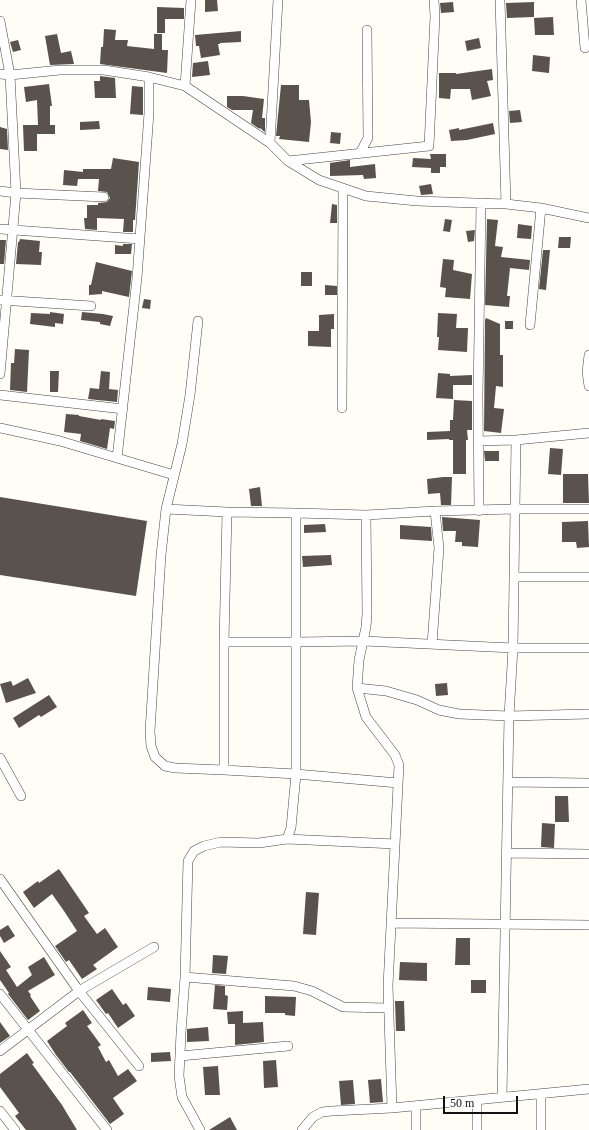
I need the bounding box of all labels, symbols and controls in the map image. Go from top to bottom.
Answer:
scale bar [445,1088,520,1114]
text: 50 m [450,1096,474,1110]

